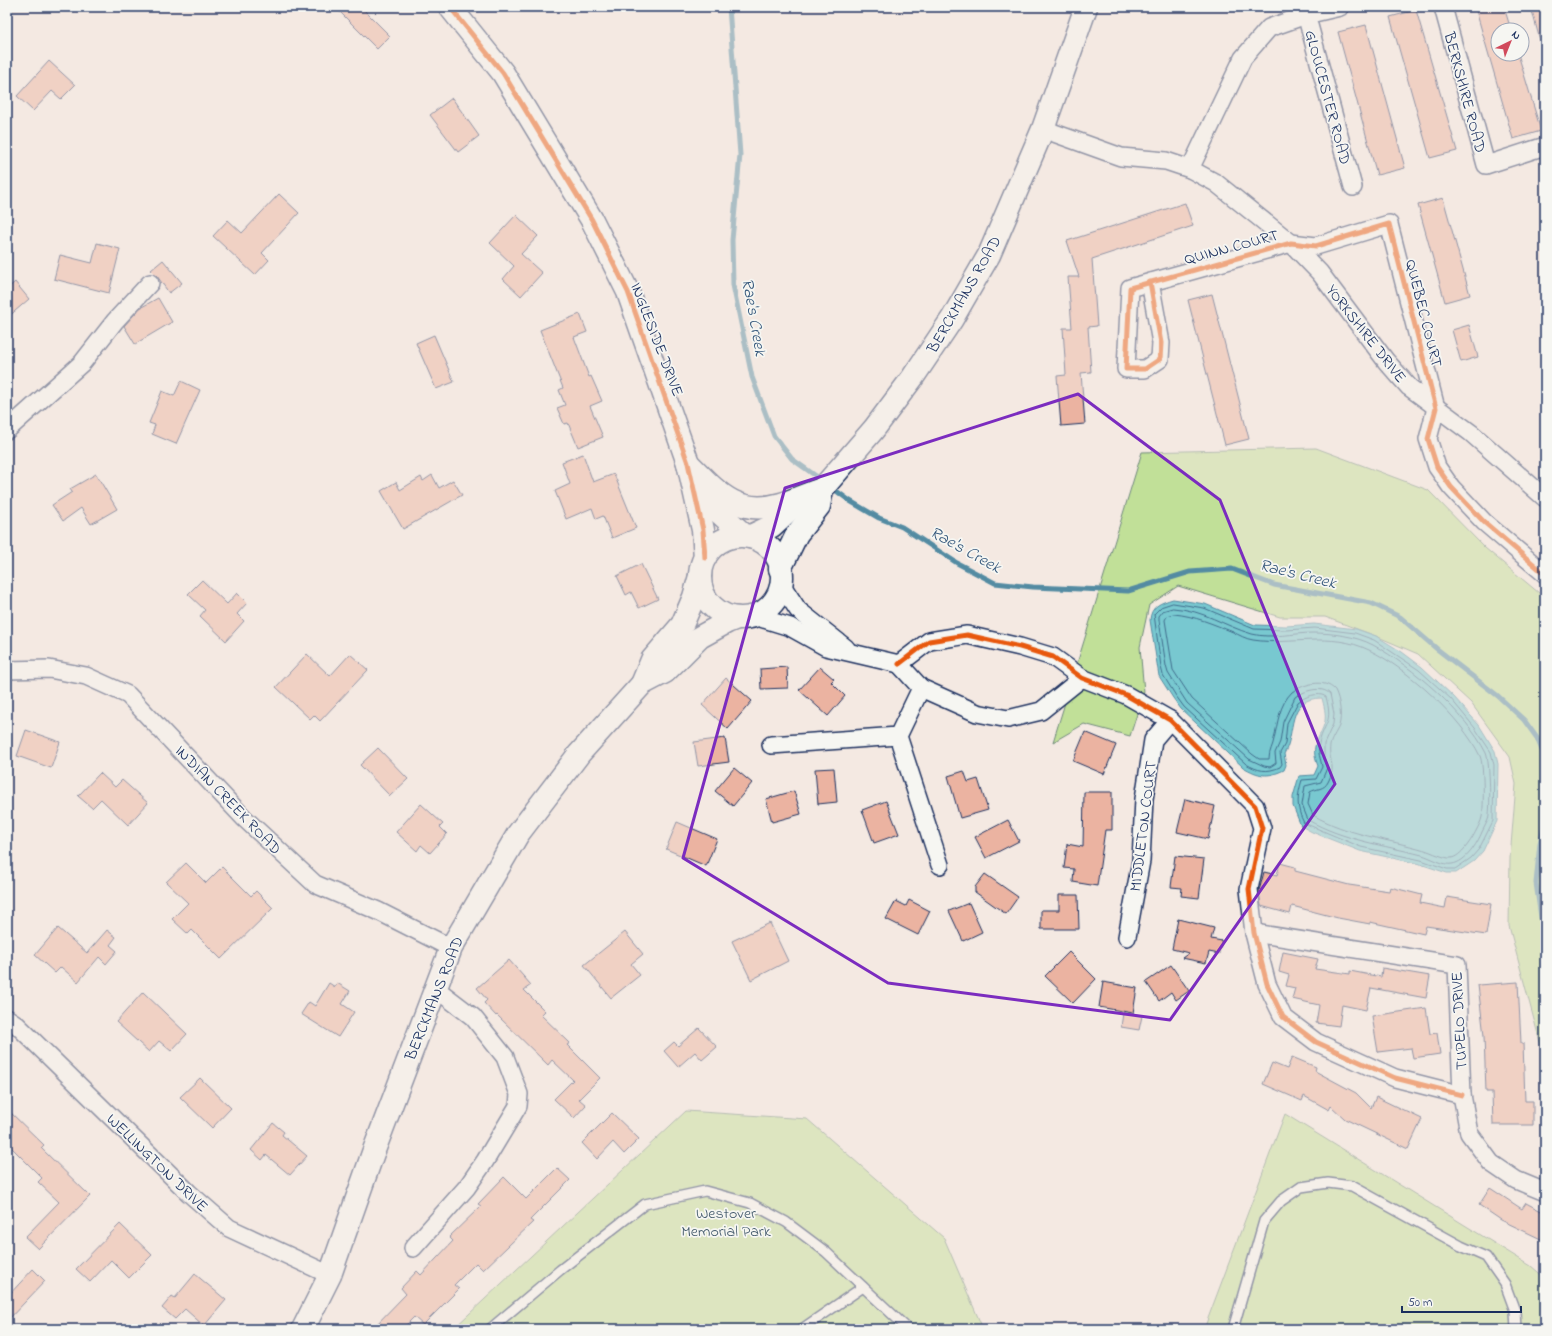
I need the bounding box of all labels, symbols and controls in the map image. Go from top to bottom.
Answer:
north arrow [1490,22,1530,62]
text: N [1508,27,1524,44]
street label: GLOUCESTER ROAD [1298,28,1357,167]
street label: BERKSHIRE ROAD [1436,29,1492,156]
street label: QUINN COURT [1182,224,1281,272]
street label: BERCKMANS ROAD [921,232,1008,359]
street label: QUEBEC COURT [1398,257,1448,370]
water label: Rae's Creek [734,277,773,359]
street label: INGLESIDE DRIVE [623,279,689,400]
street label: YORKSHIRE DRIVE [1319,280,1411,388]
water label: Rae's Creek [925,520,1007,581]
water label: Rae's Creek [1257,553,1340,596]
street label: INDIAN CREEK ROAD [169,740,286,861]
street label: MIDDLETON COURT [1124,759,1164,893]
street label: BERCKMANS ROAD [399,933,471,1065]
street label: TUPELO DRIVE [1445,971,1475,1071]
street label: WELLINGTON DRIVE [100,1108,213,1218]
park label: Westover Memorial Park [681,1202,772,1244]
scale bar [1402,1288,1521,1314]
text: 50 m [1408,1294,1432,1312]

